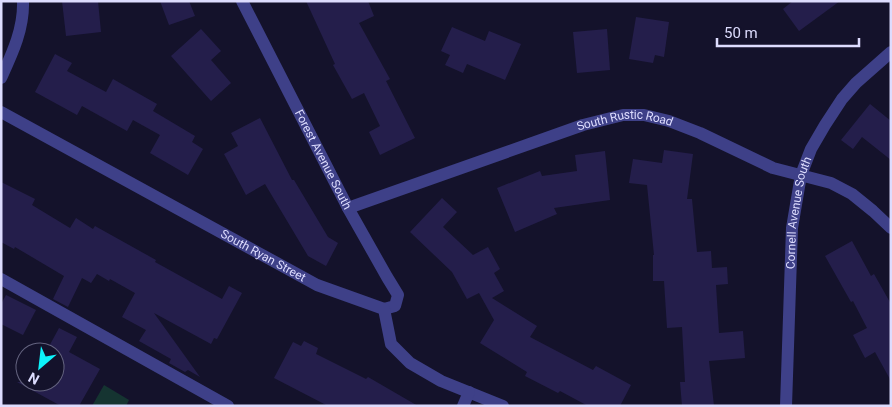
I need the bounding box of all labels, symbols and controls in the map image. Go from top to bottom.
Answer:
scale bar [717,15,860,47]
text: 50 m [724,24,758,42]
street label: Forest Avenue South [292,107,354,212]
street label: South Rustic Road [575,108,675,134]
street label: Cornell Avenue South [784,155,814,269]
street label: South Ryan Street [218,227,308,285]
north arrow [15,342,65,392]
text: N [26,369,42,388]

